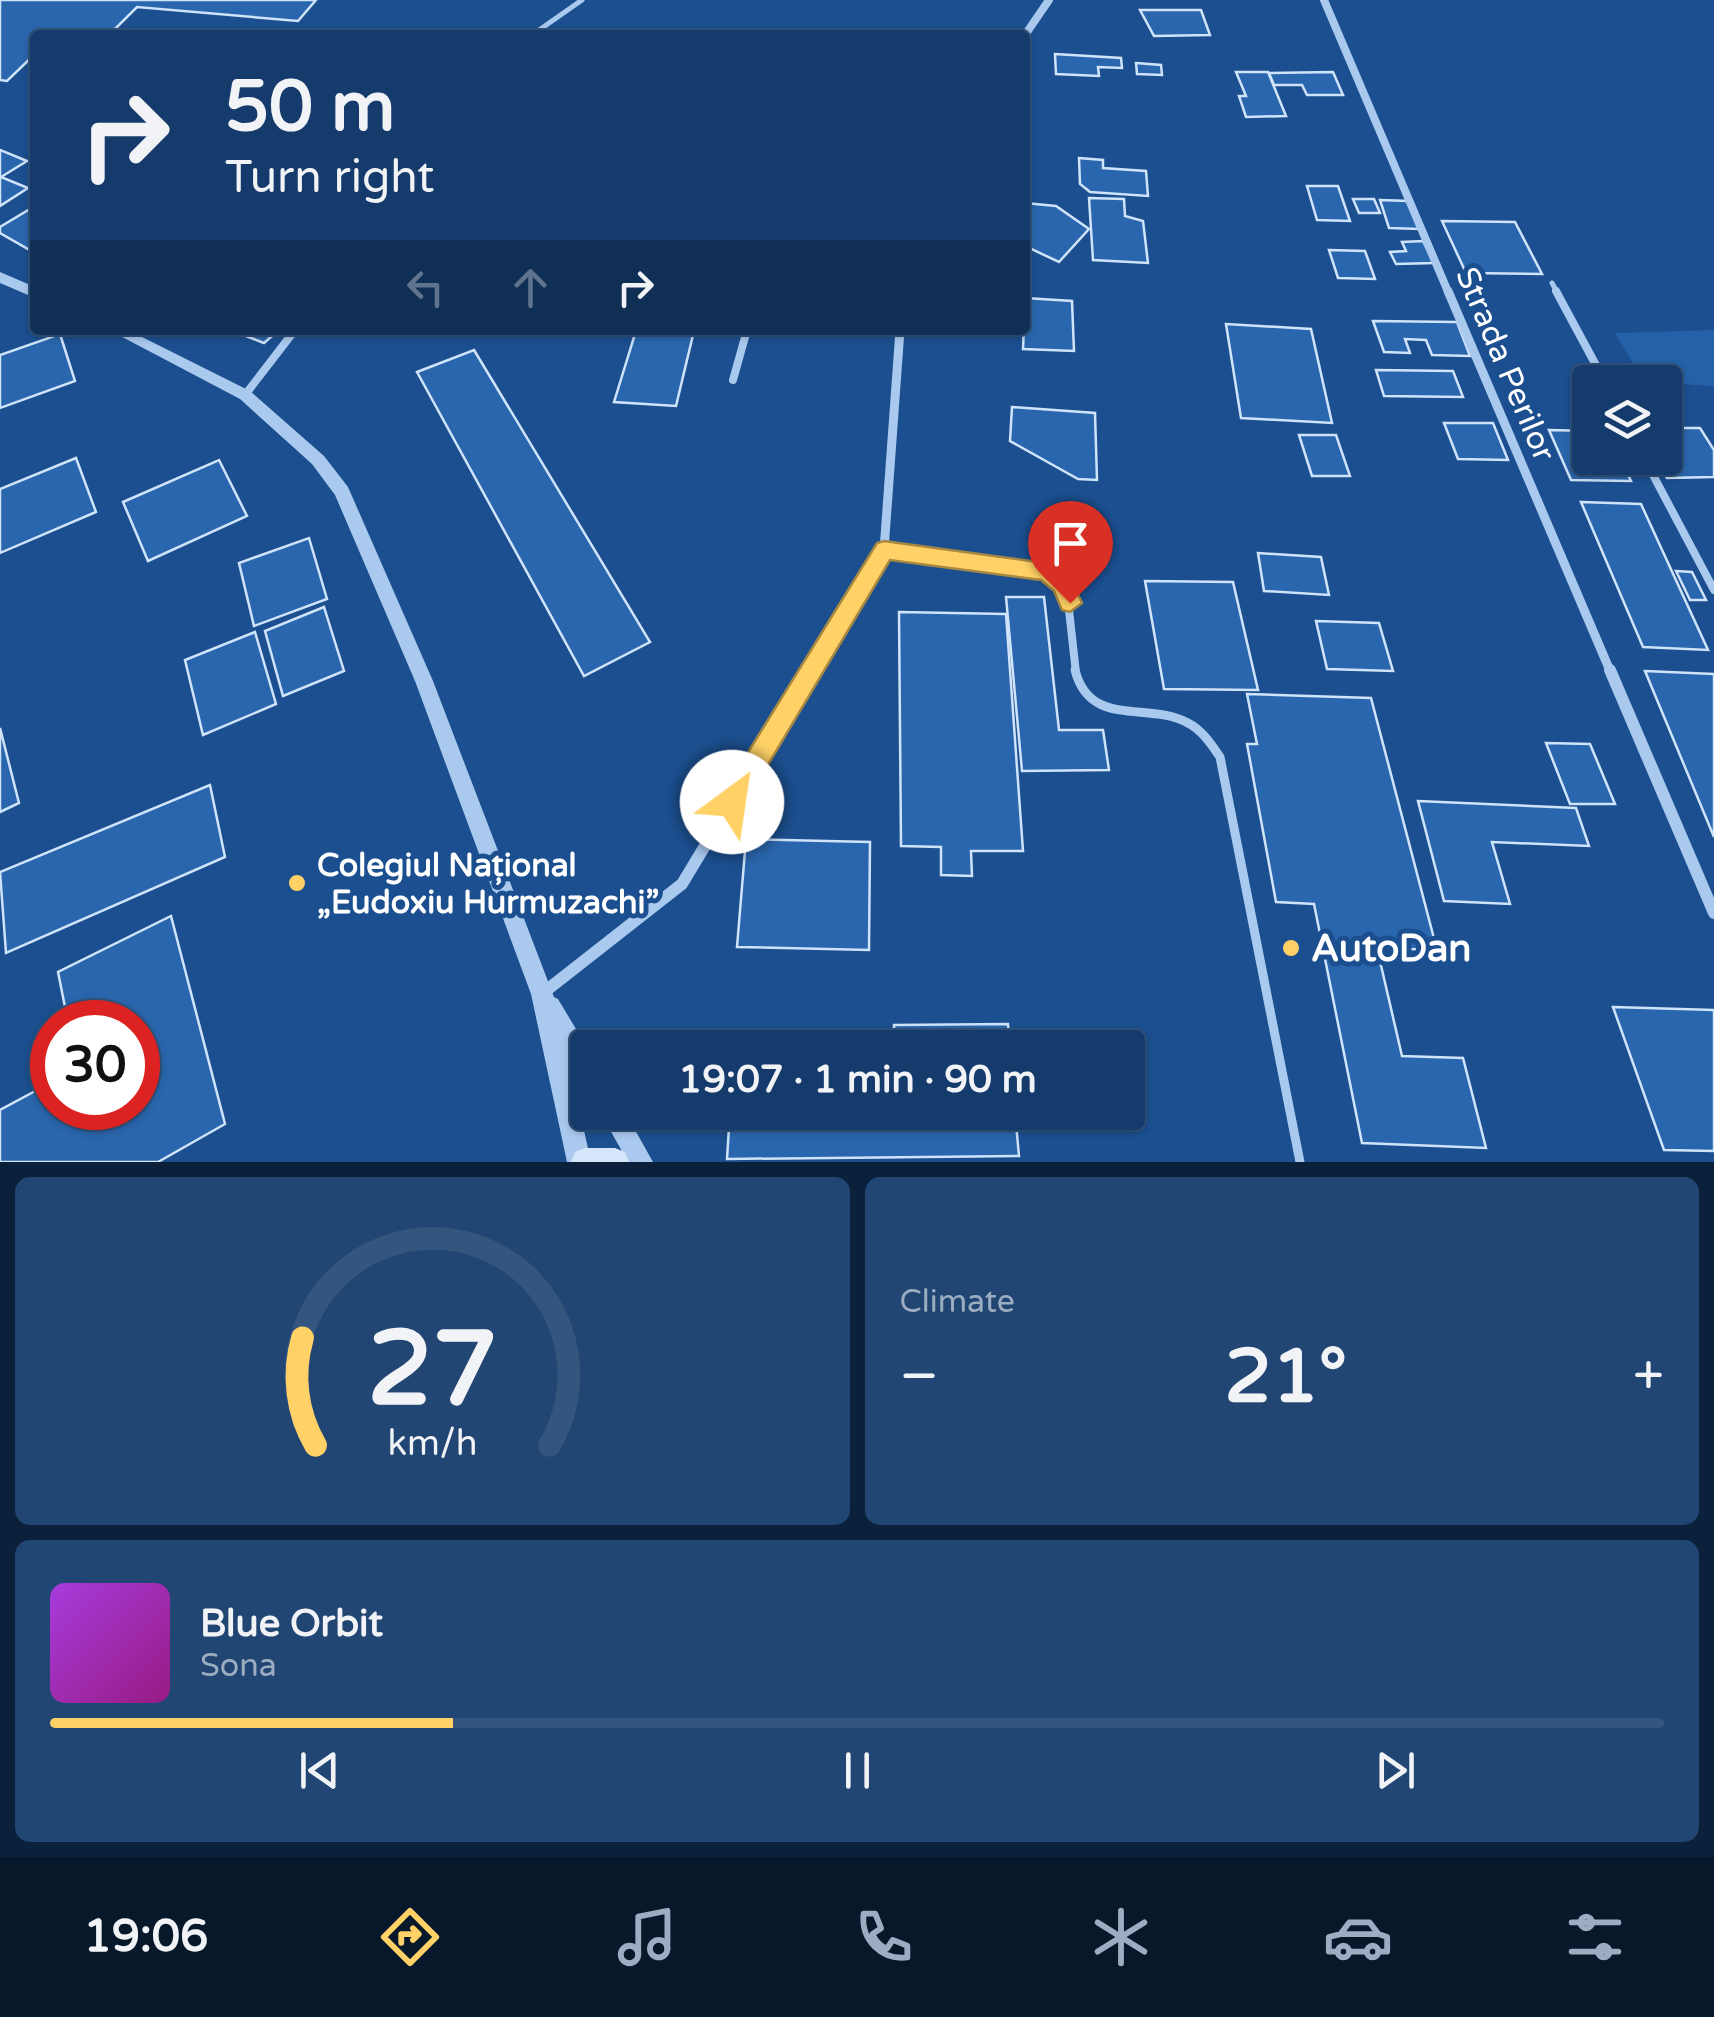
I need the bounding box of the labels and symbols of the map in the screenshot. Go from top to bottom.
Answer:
street label: Strada Perilor [1447,262,1563,468]
pin [1028,501,1113,604]
position arrow [680,750,784,854]
place label: Colegiul Național „Eudoxiu Hurmuzachi” [317,847,659,922]
marker: Colegiul Național „Eudoxiu Hurmuzachi” [286,872,308,894]
place label: AutoDan [1311,926,1471,972]
marker: AutoDan [1280,937,1302,959]
speed limit sign: 30 [30,1000,160,1130]

